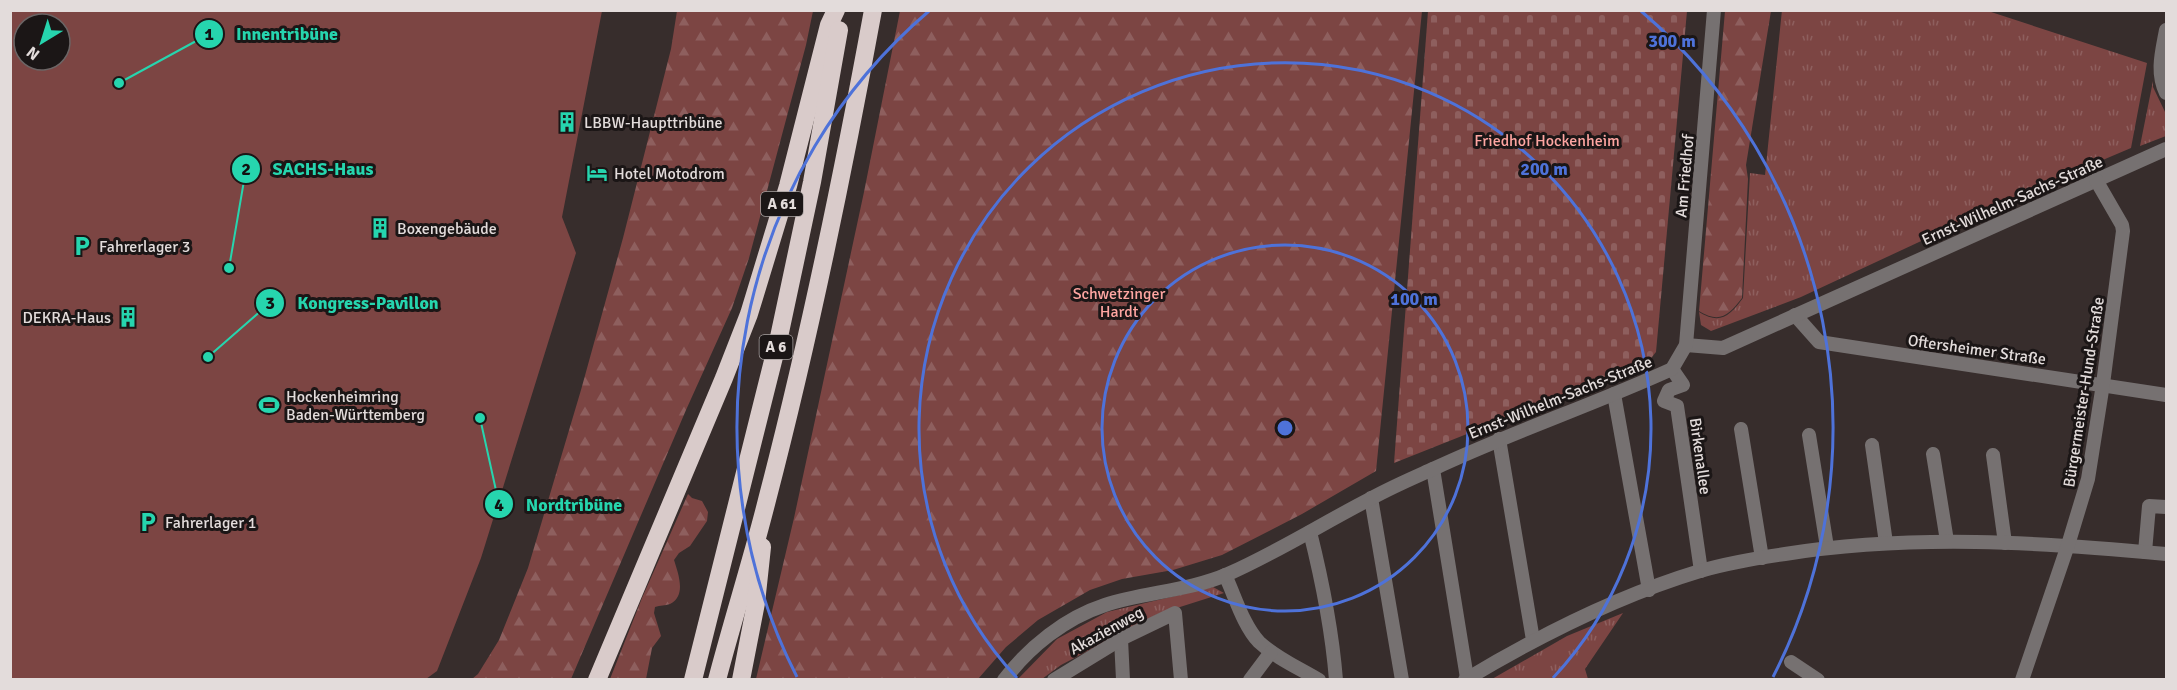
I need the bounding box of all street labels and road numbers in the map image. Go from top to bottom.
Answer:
street label: Am Friedhof [1671,133,1699,218]
street label: Ernst-Wilhelm-Sachs-Straße [1919,152,2106,250]
road number: A 61 [761,192,803,216]
street label: Bürgermeister-Hund-Straße [2059,296,2109,489]
street label: Oftersheimer Straße [1906,330,2047,370]
road number: A 6 [760,335,792,359]
street label: Ernst-Wilhelm-Sachs-Straße [1466,352,1655,444]
street label: Birkenallee [1685,416,1715,496]
street label: Akazienweg [1066,602,1147,659]

